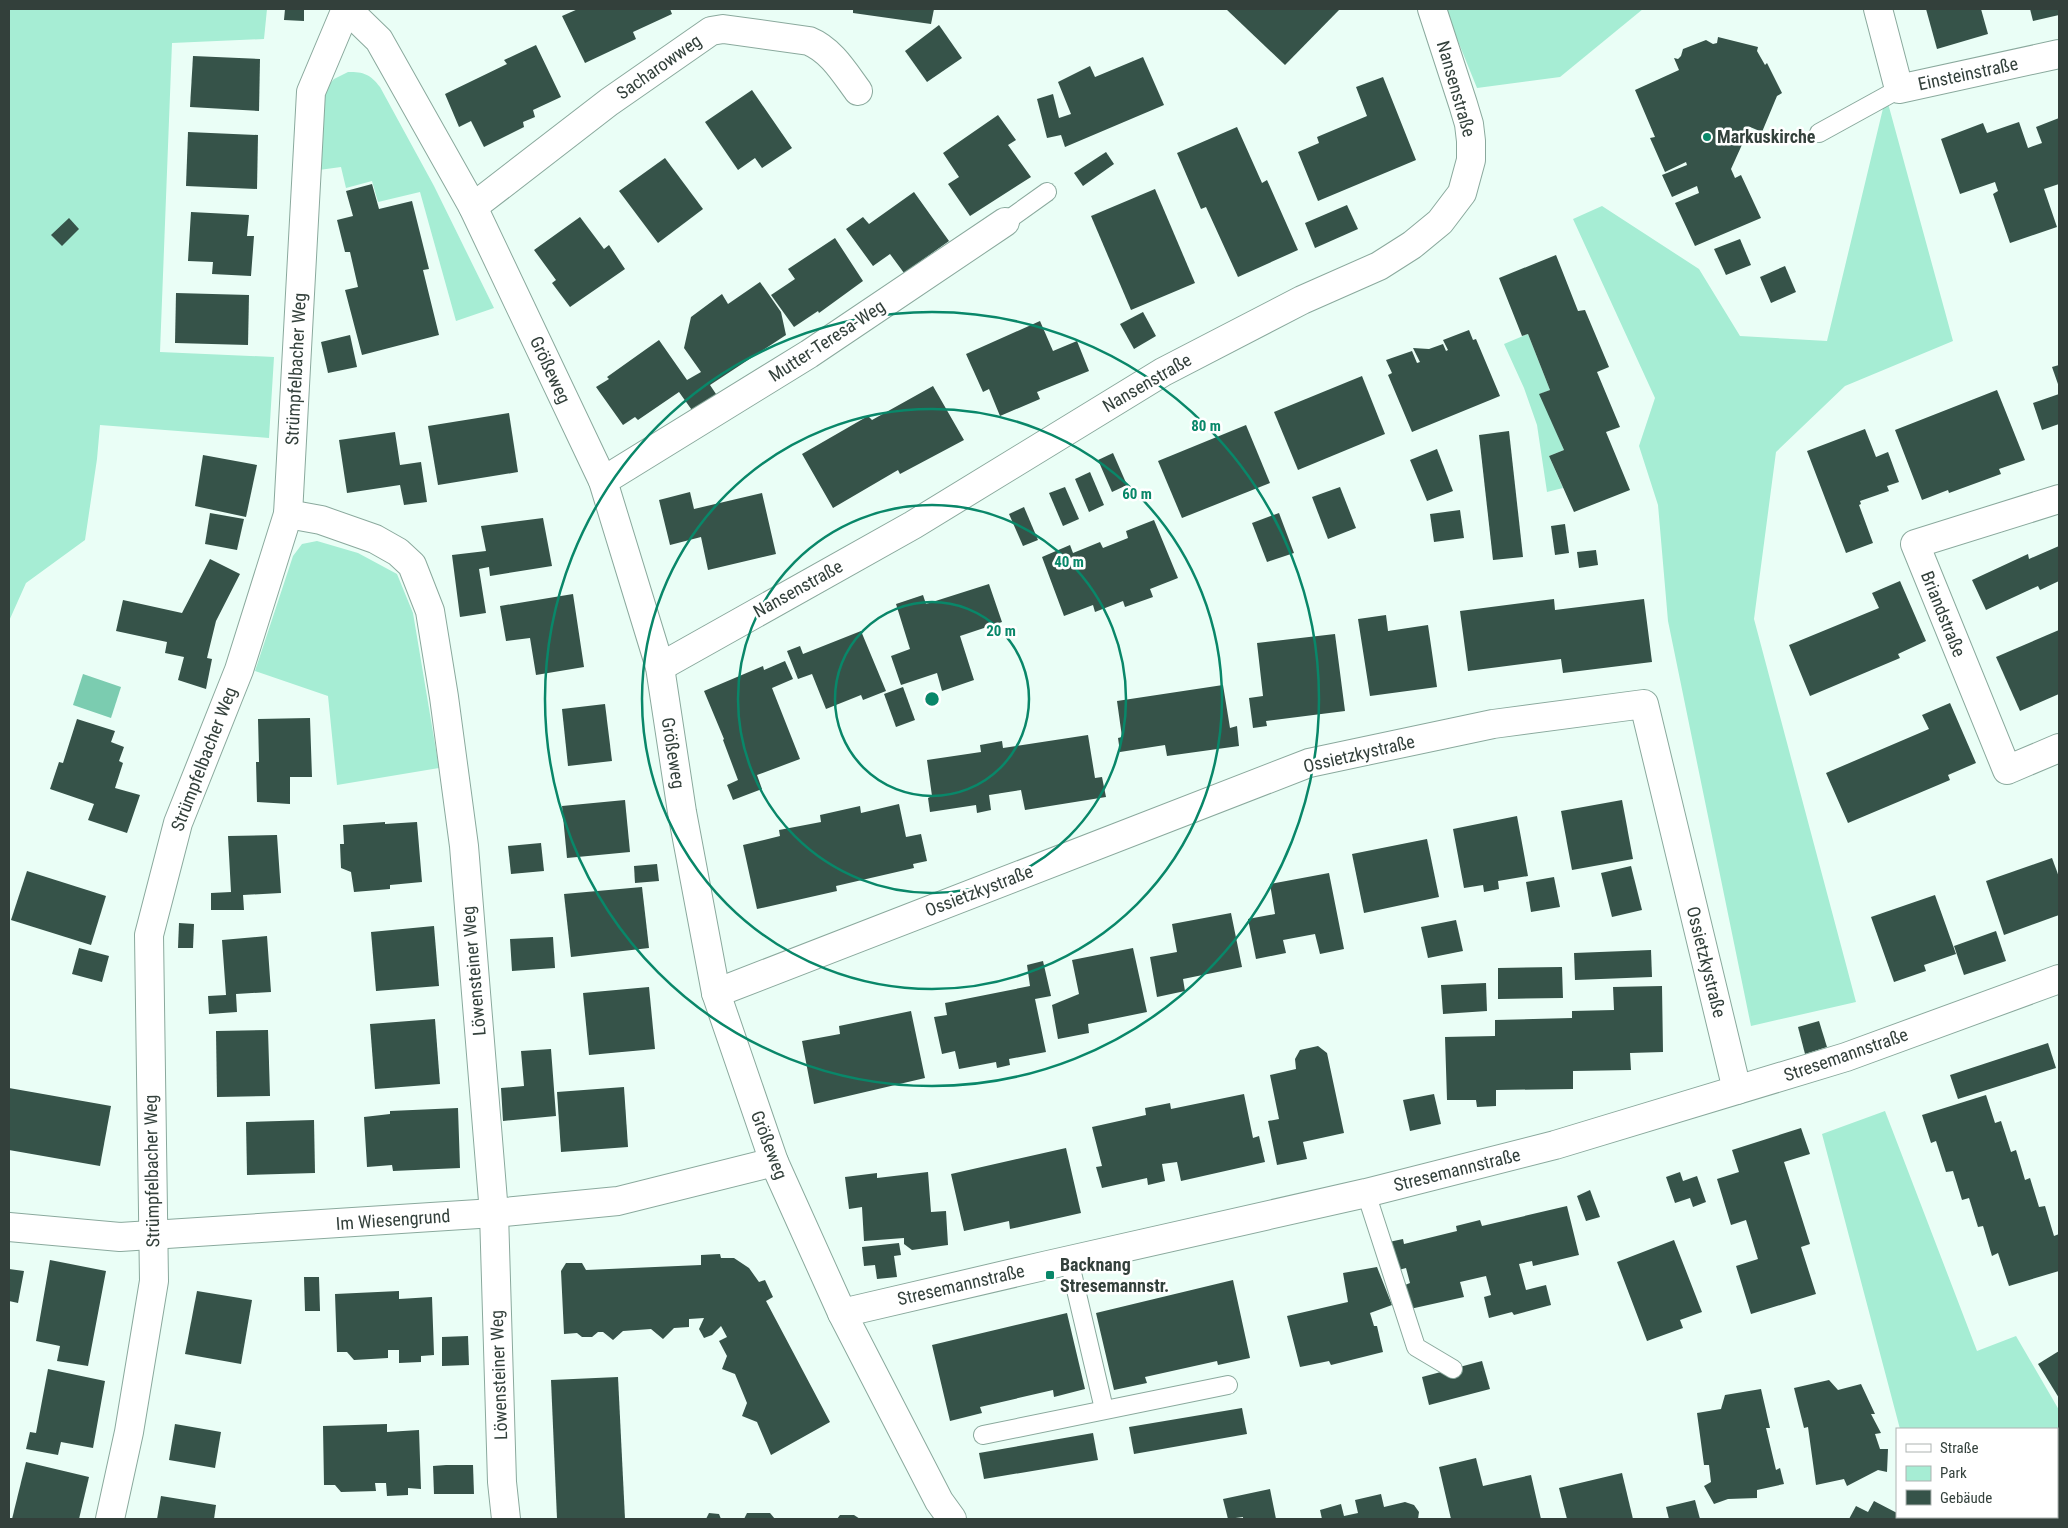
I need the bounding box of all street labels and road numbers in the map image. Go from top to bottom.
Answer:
street label: Sacharowweg [612,30,705,103]
street label: Nansenstraße [1433,38,1480,139]
street label: Einsteinstraße [1916,53,2020,94]
street label: Strümpfelbacher Weg [281,292,310,446]
street label: Mutter-Teresa-Weg [765,295,889,386]
street label: Größeweg [526,333,575,407]
street label: Nansenstraße [1099,349,1195,416]
street label: Nansenstraße [749,555,846,622]
street label: Briandstraße [1917,568,1970,660]
street label: Strümpfelbacher Weg [166,684,241,834]
street label: Größeweg [658,716,689,790]
street label: Ossietzkystraße [1301,730,1417,777]
street label: Ossietzkystraße [922,860,1036,921]
street label: Ossietzkystraße [1683,904,1730,1020]
street label: Löwensteiner Weg [457,905,490,1037]
street label: Stresemannstraße [1781,1023,1911,1086]
street label: Strümpfelbacher Weg [140,1095,163,1248]
street label: Größeweg [747,1108,792,1182]
street label: Stresemannstraße [1391,1144,1522,1195]
street label: Im Wiesengrund [335,1205,451,1234]
street label: Stresemannstraße [895,1260,1026,1309]
street label: Löwensteiner Weg [486,1310,511,1440]

